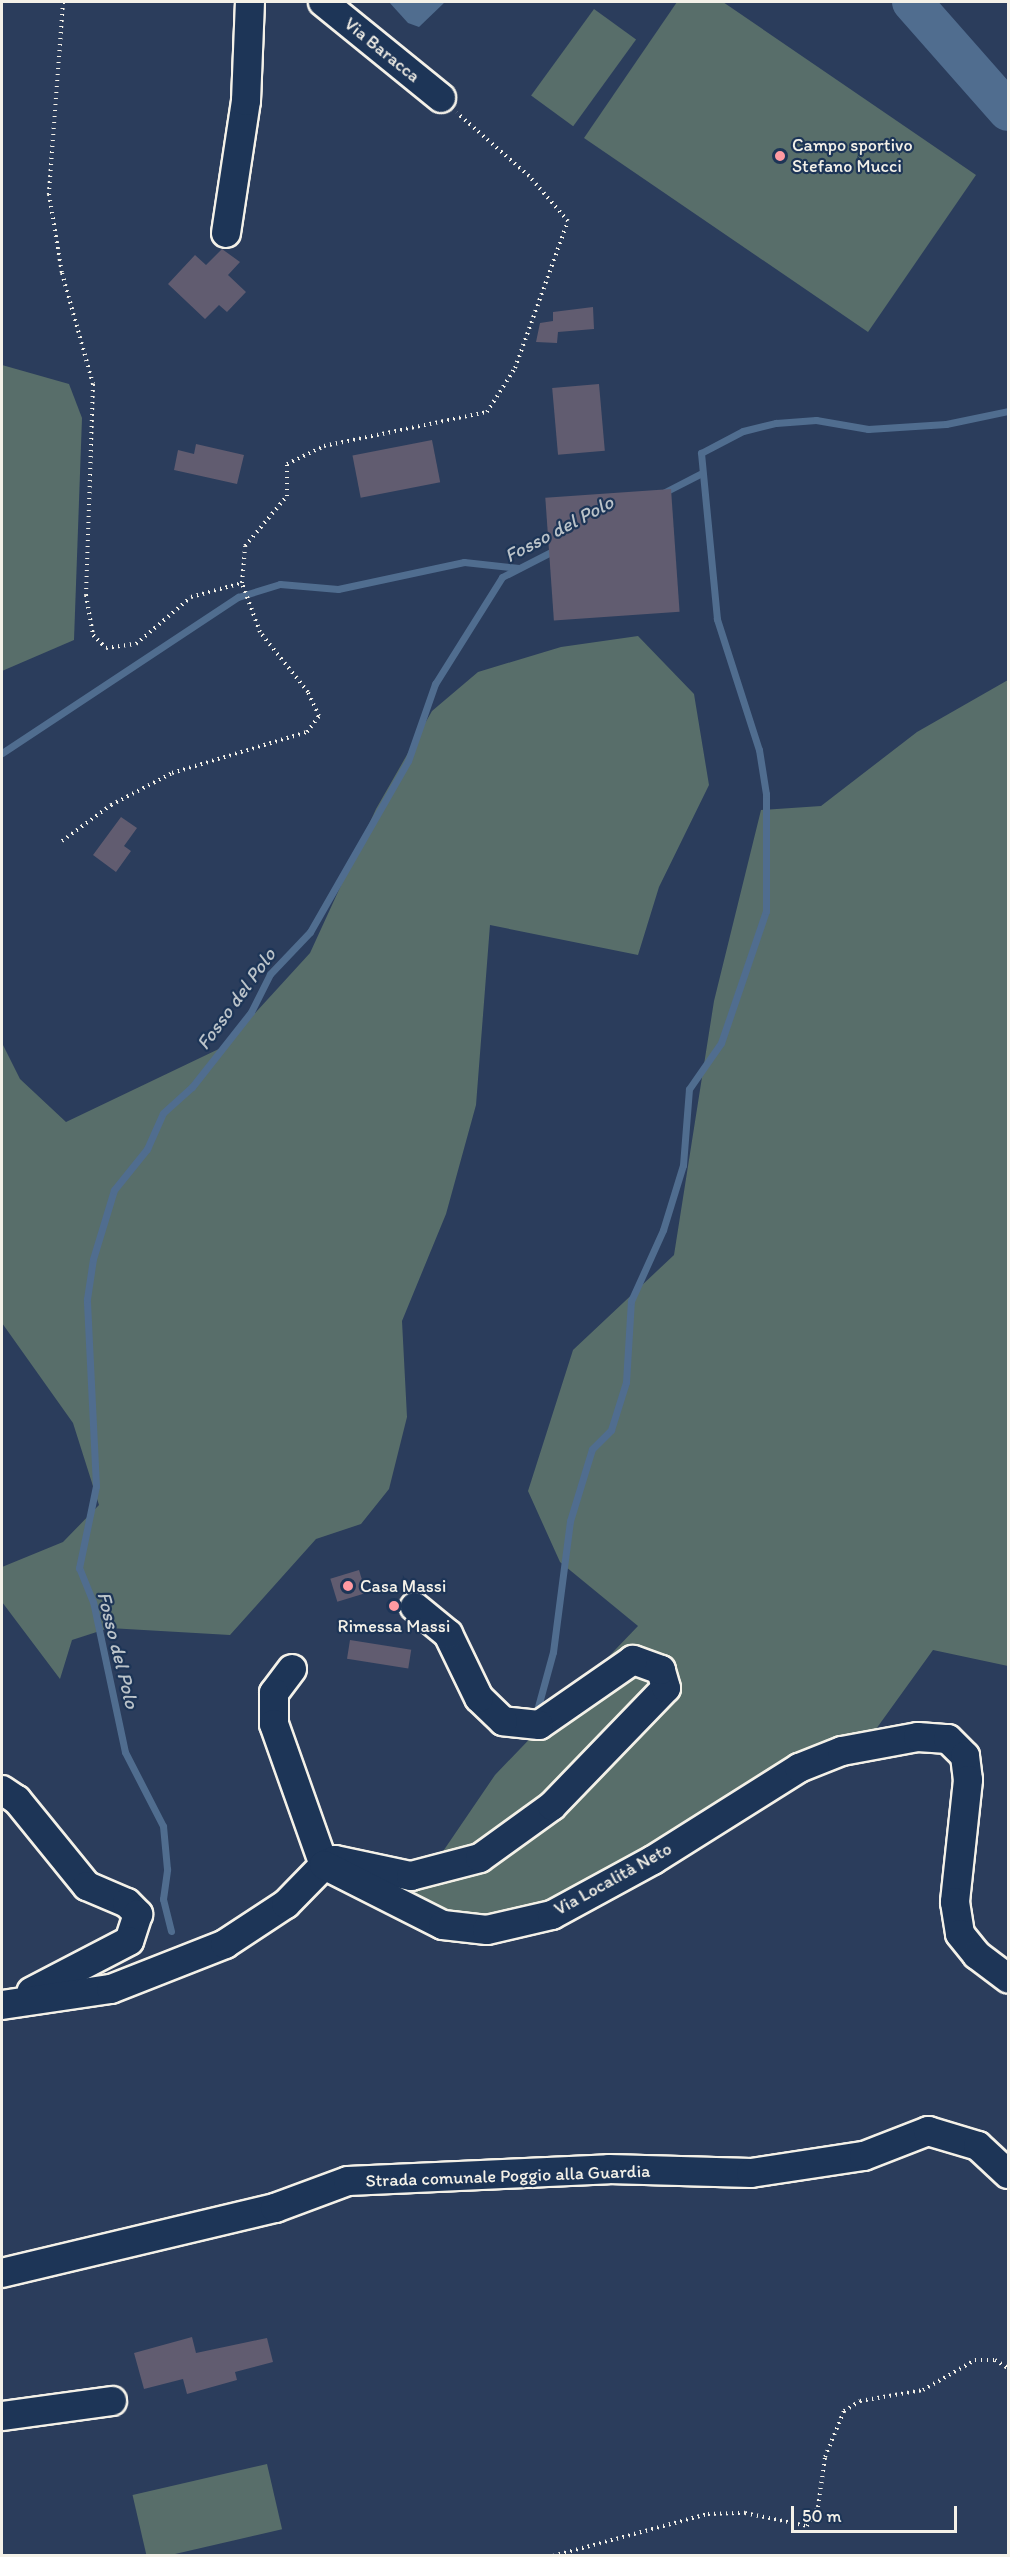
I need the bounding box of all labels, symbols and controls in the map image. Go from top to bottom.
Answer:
street label: Via Baracca [340,13,424,87]
place label: Campo sportivo Stefano Mucci [792,135,912,178]
marker: Campo sportivo Stefano Mucci [773,149,787,163]
water label: Fosso del Polo [500,490,618,568]
water label: Fosso del Polo [191,943,281,1055]
place label: Casa Massi [360,1575,446,1597]
marker: Casa Massi [341,1579,355,1593]
water label: Fosso del Polo [92,1589,144,1711]
marker: Rimessa Massi [387,1599,401,1613]
place label: Rimessa Massi [338,1615,450,1637]
street label: Via Località Neto [551,1838,675,1920]
street label: Strada comunale Poggio alla Guardia [365,2160,651,2192]
scale bar [794,2494,960,2532]
text: 50 m [802,2505,842,2527]

